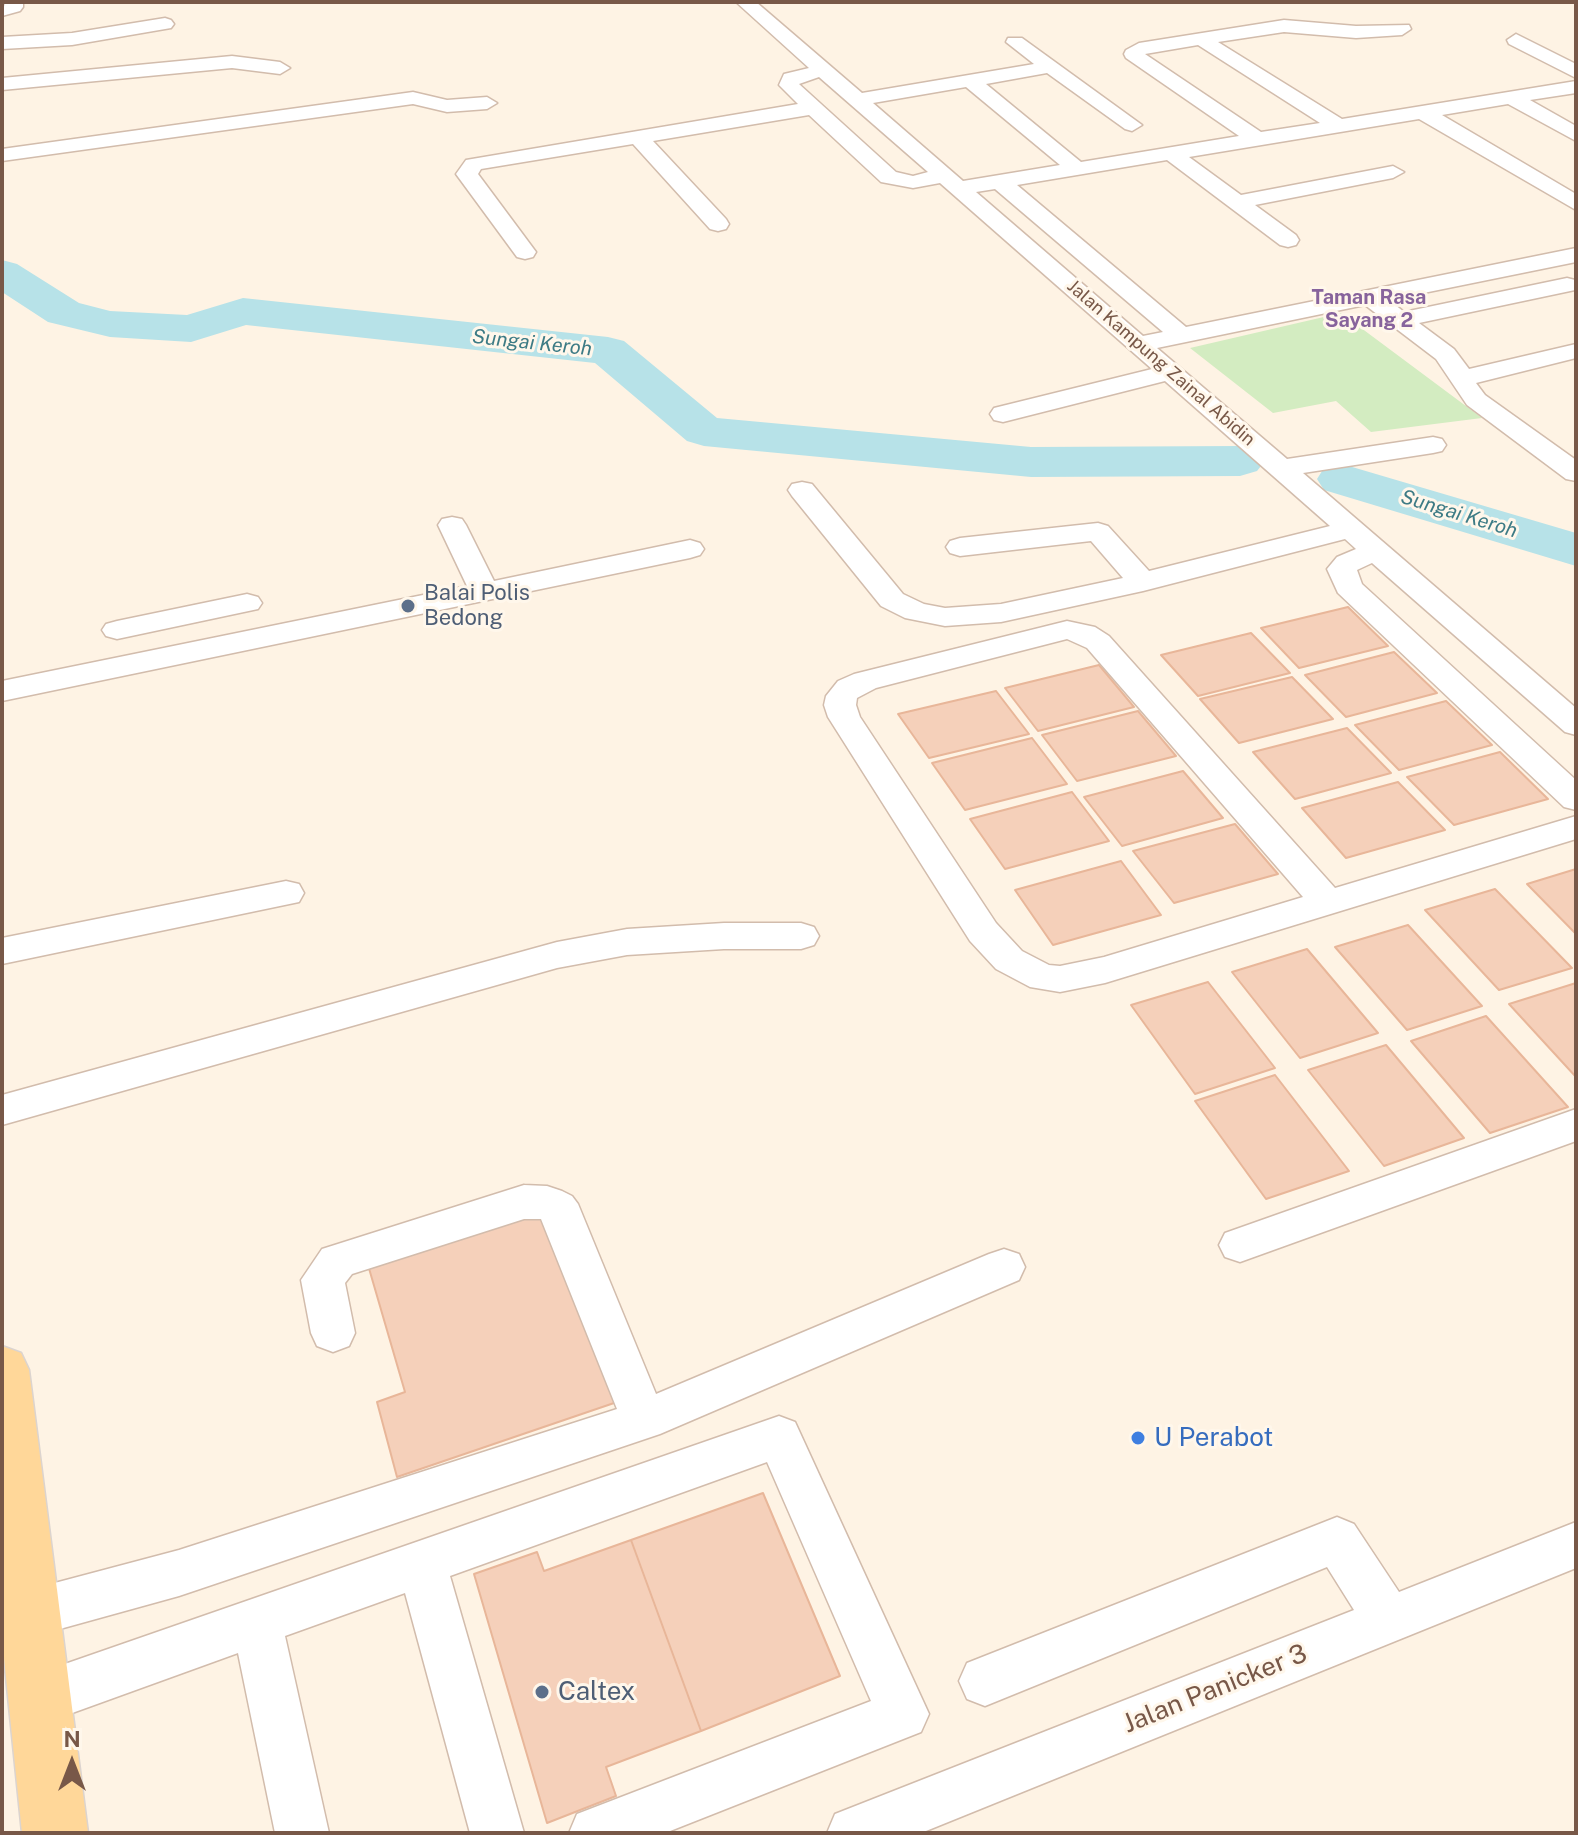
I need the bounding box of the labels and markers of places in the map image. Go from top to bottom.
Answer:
place label: Balai Polis Bedong [424,580,530,632]
marker: Balai Polis Bedong [399,597,417,615]
place label: U Perabot [1154,1422,1273,1454]
marker: U Perabot [1129,1429,1147,1447]
place label: Caltex [558,1676,635,1708]
marker: Caltex [533,1683,551,1701]

